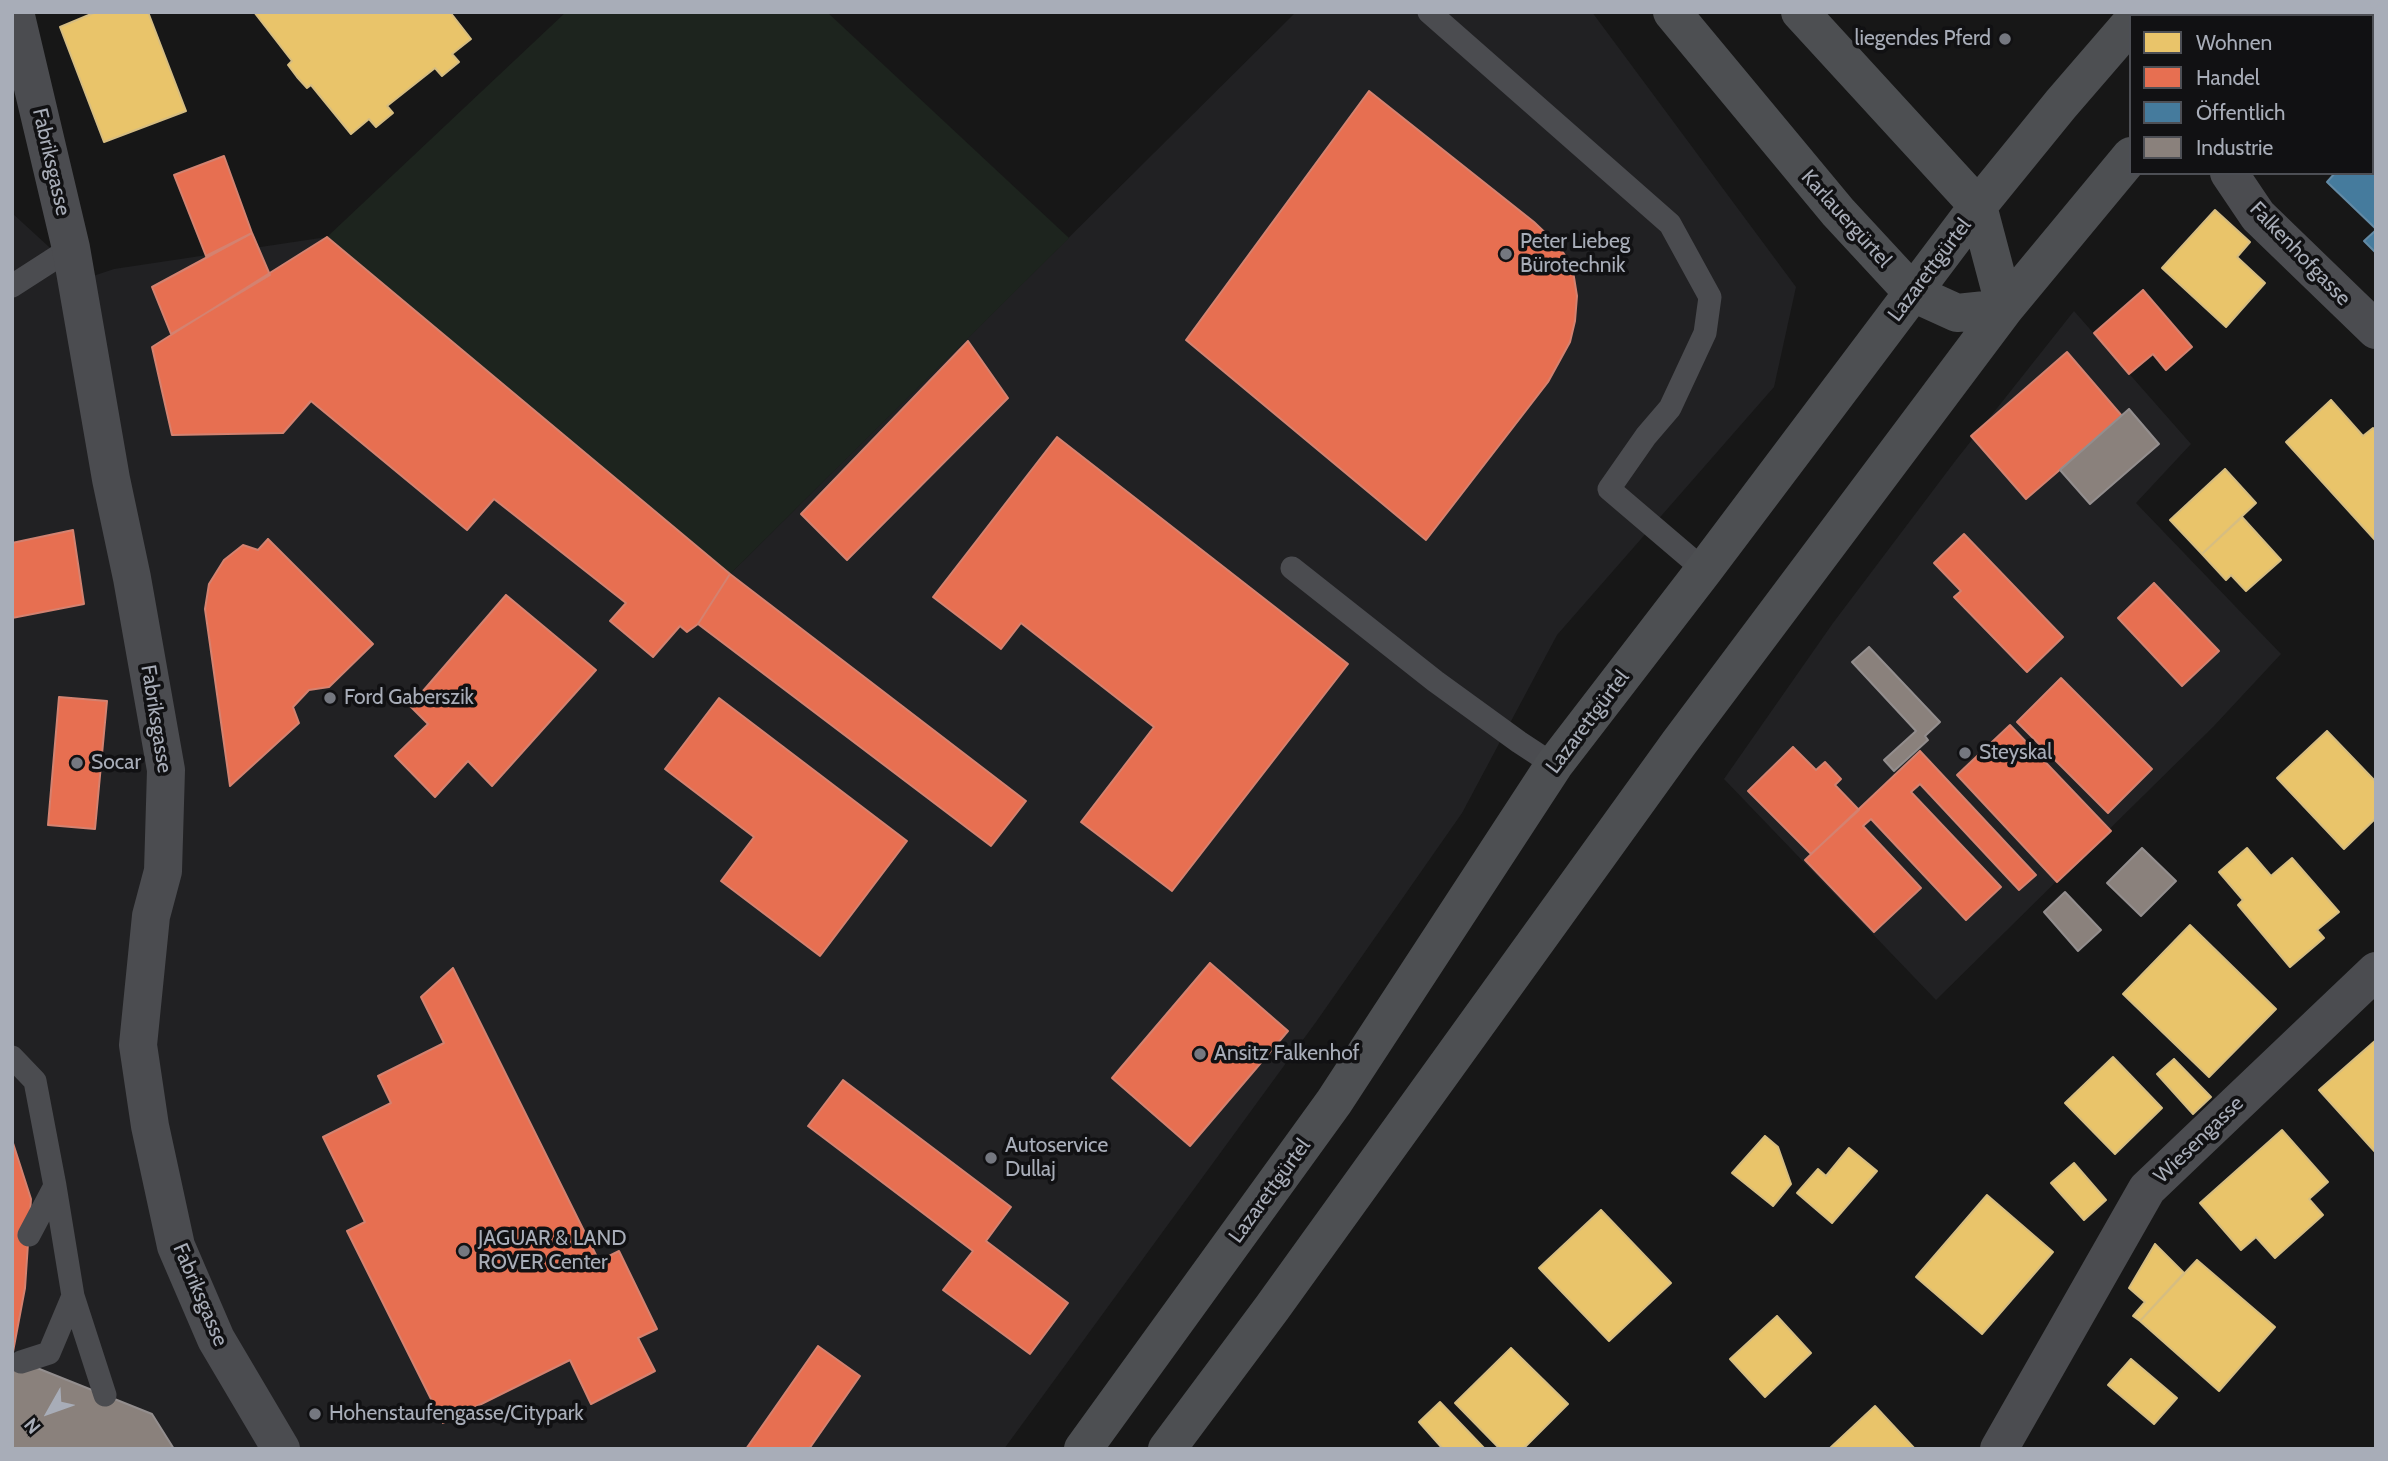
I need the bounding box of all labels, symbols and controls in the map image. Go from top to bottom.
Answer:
legend [2129,14,2374,175]
place label: liegendes Pferd [1855,26,1991,52]
text: Wohnen [2196,30,2272,55]
marker: liegendes Pferd [1997,31,2013,47]
text: Handel [2196,65,2260,90]
text: Öffentlich [2196,100,2285,125]
street label: Fabriksgasse [26,106,76,218]
text: Industrie [2196,135,2273,160]
street label: Karlauergürtel [1796,165,1896,273]
street label: Falkenhofgasse [2244,197,2356,311]
street label: Lazarettgürtel [1883,213,1977,327]
place label: Peter Liebeg Bürotechnik [1520,229,1630,279]
marker: Peter Liebeg Bürotechnik [1498,246,1514,262]
street label: Fabriksgasse [135,663,177,775]
street label: Lazarettgürtel [1541,665,1635,779]
place label: Ford Gaberszik [344,685,474,711]
marker: Ford Gaberszik [322,690,338,706]
place label: Steyskal [1979,740,2052,766]
marker: Steyskal [1957,745,1973,761]
place label: Socar [91,750,141,776]
marker: Socar [69,755,85,771]
place label: Ansitz Falkenhof [1214,1041,1360,1067]
marker: Ansitz Falkenhof [1192,1046,1208,1062]
street label: Wiesengasse [2149,1091,2249,1189]
place label: Autoservice Dullaj [1005,1133,1108,1183]
street label: Lazarettgürtel [1224,1134,1316,1248]
marker: Autoservice Dullaj [983,1150,999,1166]
place label: JAGUAR & LAND ROVER Center [478,1226,626,1276]
street label: Fabriksgasse [167,1240,233,1350]
marker: JAGUAR & LAND ROVER Center [456,1243,472,1259]
north arrow [14,1377,84,1447]
place label: Hohenstaufengasse/Citypark [329,1401,584,1427]
marker: Hohenstaufengasse/Citypark [307,1406,323,1422]
text: N [19,1413,46,1438]

